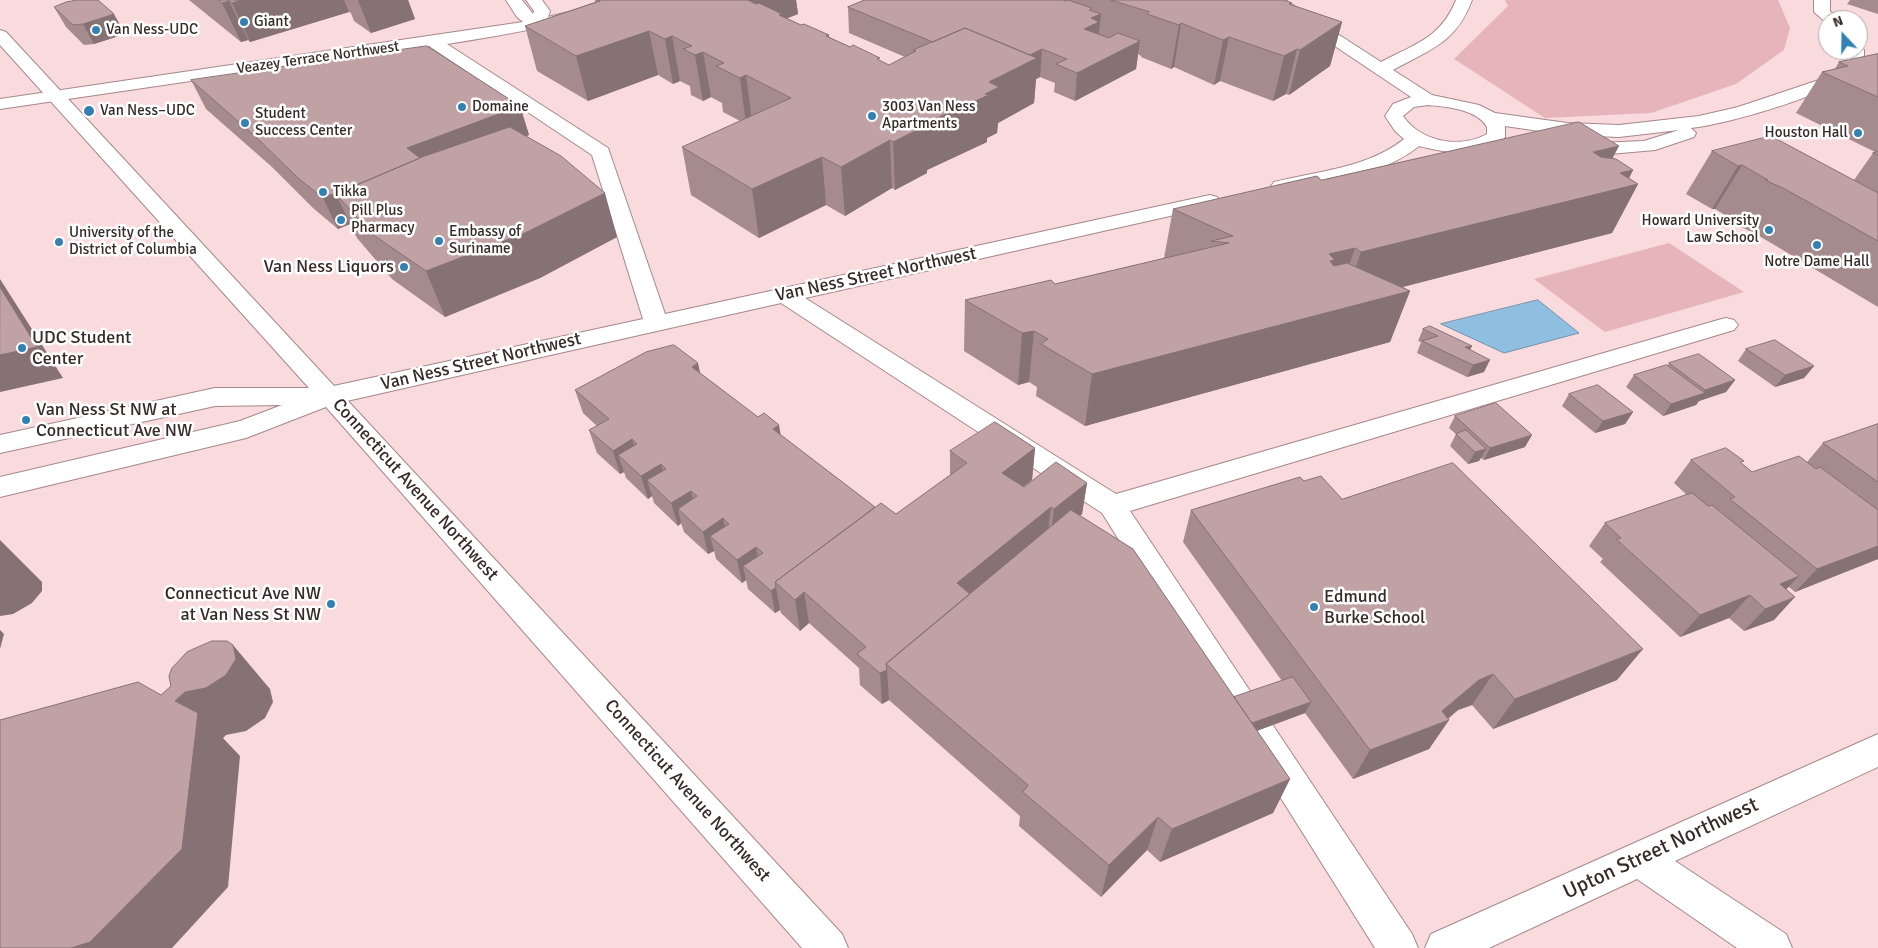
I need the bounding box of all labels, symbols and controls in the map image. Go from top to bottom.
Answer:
north arrow [1818,10,1868,60]
text: N [1830,12,1845,31]
place label: Giant [254,13,289,31]
marker: Giant [238,16,250,28]
place label: Van Ness-UDC [106,21,198,39]
marker: Van Ness-UDC [90,24,102,36]
street label: Veazey Terrace Northwest [236,38,400,78]
place label: Domaine [472,98,529,116]
place label: 3003 Van Ness Apartments [882,98,976,133]
marker: Domaine [456,101,468,113]
place label: Van Ness–UDC [100,102,195,120]
marker: Van Ness–UDC [82,104,96,118]
place label: Student Success Center [255,105,352,140]
marker: 3003 Van Ness Apartments [866,110,878,122]
marker: Student Success Center [239,117,251,129]
place label: Houston Hall [1765,124,1848,142]
marker: Houston Hall [1852,127,1864,139]
place label: Tikka [333,183,367,201]
marker: Tikka [317,186,329,198]
place label: Pill Plus Pharmacy [351,202,414,237]
place label: Howard University Law School [1642,212,1759,247]
marker: Pill Plus Pharmacy [335,214,347,226]
place label: Embassy of Suriname [449,223,521,258]
place label: University of the District of Columbia [69,224,197,259]
marker: Howard University Law School [1763,224,1775,236]
marker: Embassy of Suriname [433,235,445,247]
marker: University of the District of Columbia [53,236,65,248]
marker: Notre Dame Hall [1811,239,1823,251]
street label: Van Ness Street Northwest [774,243,978,307]
place label: Notre Dame Hall [1764,253,1870,271]
place label: Van Ness Liquors [263,256,394,278]
marker: Van Ness Liquors [398,261,410,273]
place label: UDC Student Center [32,327,131,369]
street label: Van Ness Street Northwest [379,328,583,396]
marker: UDC Student Center [16,342,28,354]
street label: Connecticut Avenue Northwest [327,394,503,586]
place label: Van Ness St NW at Connecticut Ave NW [36,399,192,442]
marker: Van Ness St NW at Connecticut Ave NW [20,414,32,426]
place label: Connecticut Ave NW at Van Ness St NW [165,583,321,626]
place label: Edmund Burke School [1324,586,1425,628]
marker: Connecticut Ave NW at Van Ness St NW [325,598,337,610]
marker: Edmund Burke School [1308,601,1320,613]
street label: Connecticut Avenue Northwest [599,695,775,887]
street label: Upton Street Northwest [1559,793,1763,905]

